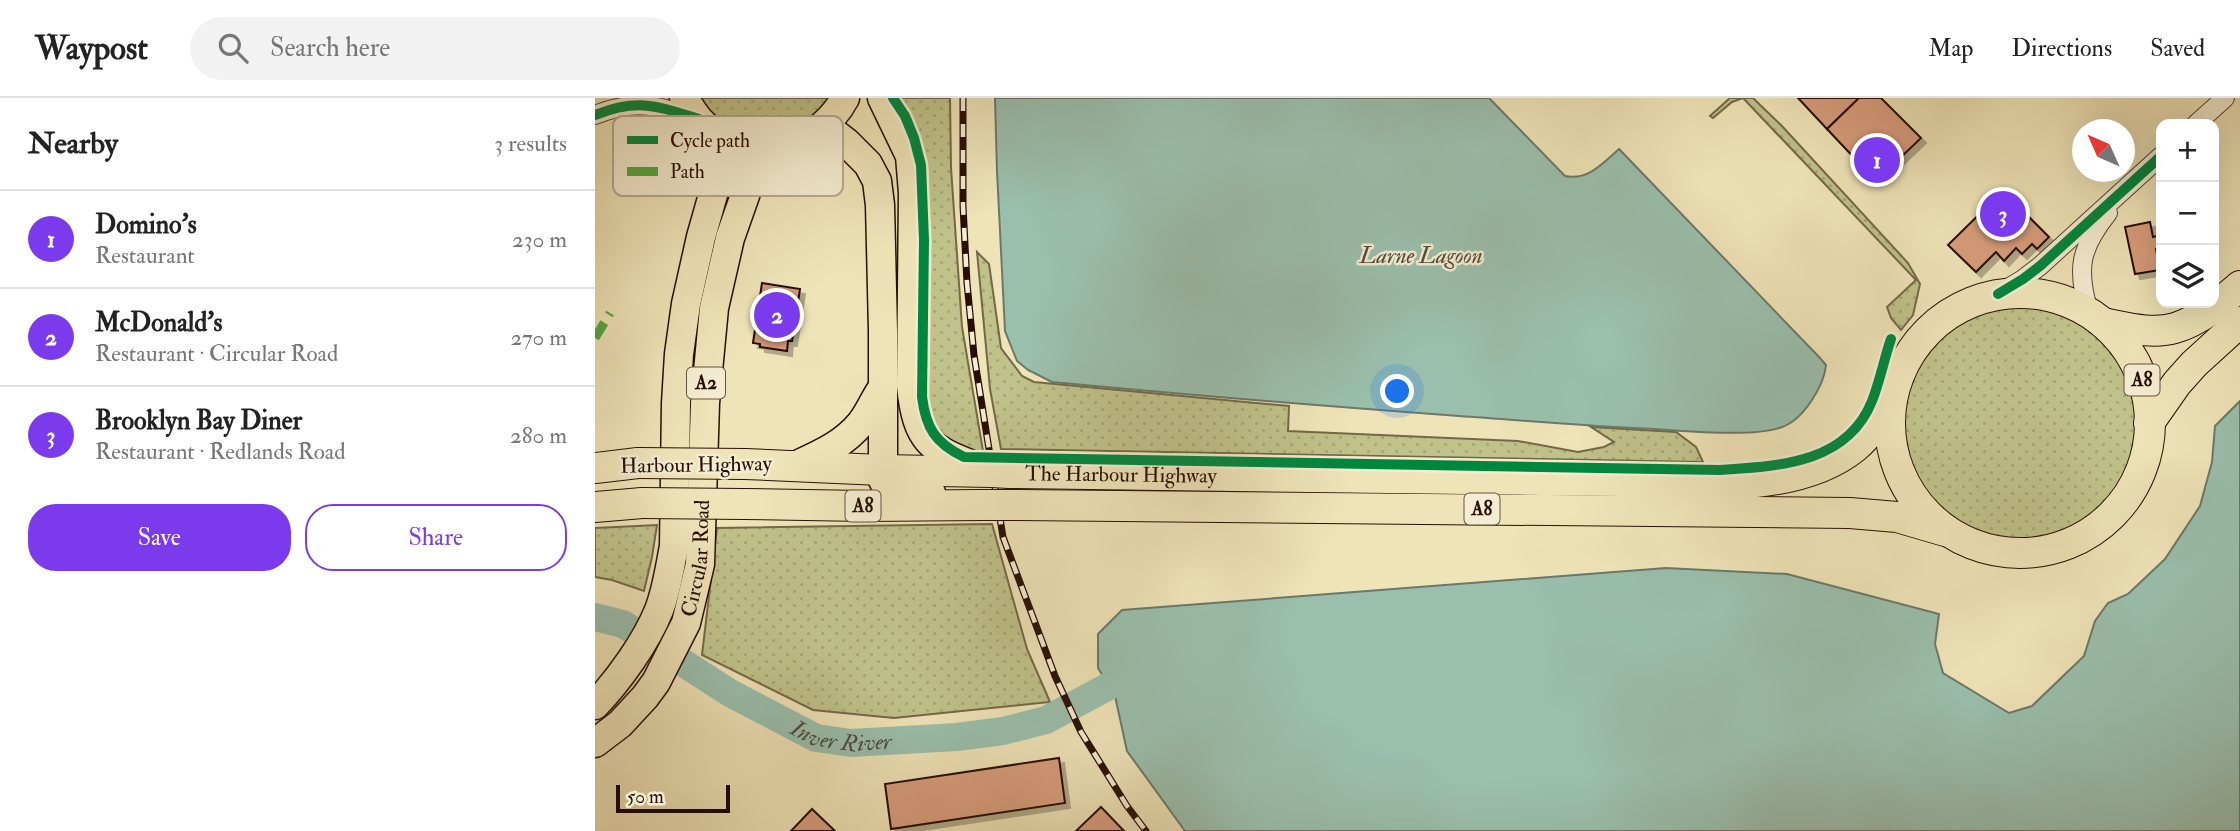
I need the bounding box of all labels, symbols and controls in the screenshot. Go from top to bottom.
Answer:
search box [190,17,680,80]
text: Waypost [35,28,148,69]
icon: search [214,29,252,67]
text: Search here [270,32,390,64]
text: Map [1928,33,1973,64]
text: Directions [2011,33,2112,64]
text: Saved [2150,33,2205,64]
legend [613,116,843,196]
north arrow [2072,119,2135,182]
map controls [2156,119,2219,308]
button: + [2156,119,2219,182]
text: Nearby [28,125,118,162]
text: 3 results [494,129,567,158]
text: Cycle path [670,129,750,154]
pin: 1 [1854,134,1900,186]
text: Path [670,160,705,184]
button: − [2156,182,2219,245]
pin: 3 [1980,188,2026,240]
text: Domino's [95,209,197,241]
text: 1 [47,225,55,254]
text: 230 m [512,225,567,254]
text: Restaurant [95,241,195,270]
water label: Larne Lagoon [1358,241,1483,270]
button: layers [2156,245,2219,308]
pin: 2 [754,289,800,341]
text: McDonald's [95,307,222,339]
text: 2 [45,323,57,352]
text: 270 m [510,323,567,352]
text: Restaurant · Circular Road [95,339,338,368]
road number: A8 [2125,364,2159,396]
road number: A2 [687,368,725,398]
your location [1380,374,1414,408]
text: Brooklyn Bay Diner [95,405,302,437]
text: 3 [47,421,55,450]
text: 280 m [510,421,567,450]
text: Restaurant · Redlands Road [95,437,346,466]
street label: Harbour Highway [620,450,773,480]
street label: The Harbour Highway [1025,460,1218,489]
road number: A8 [845,490,881,522]
road number: A8 [1465,494,1499,524]
street label: Circular Road [674,499,716,619]
button: Save [28,504,291,571]
button: Share [305,504,567,571]
water label: Inver River [785,712,894,758]
scale bar [616,782,730,814]
text: 50 m [627,785,664,809]

